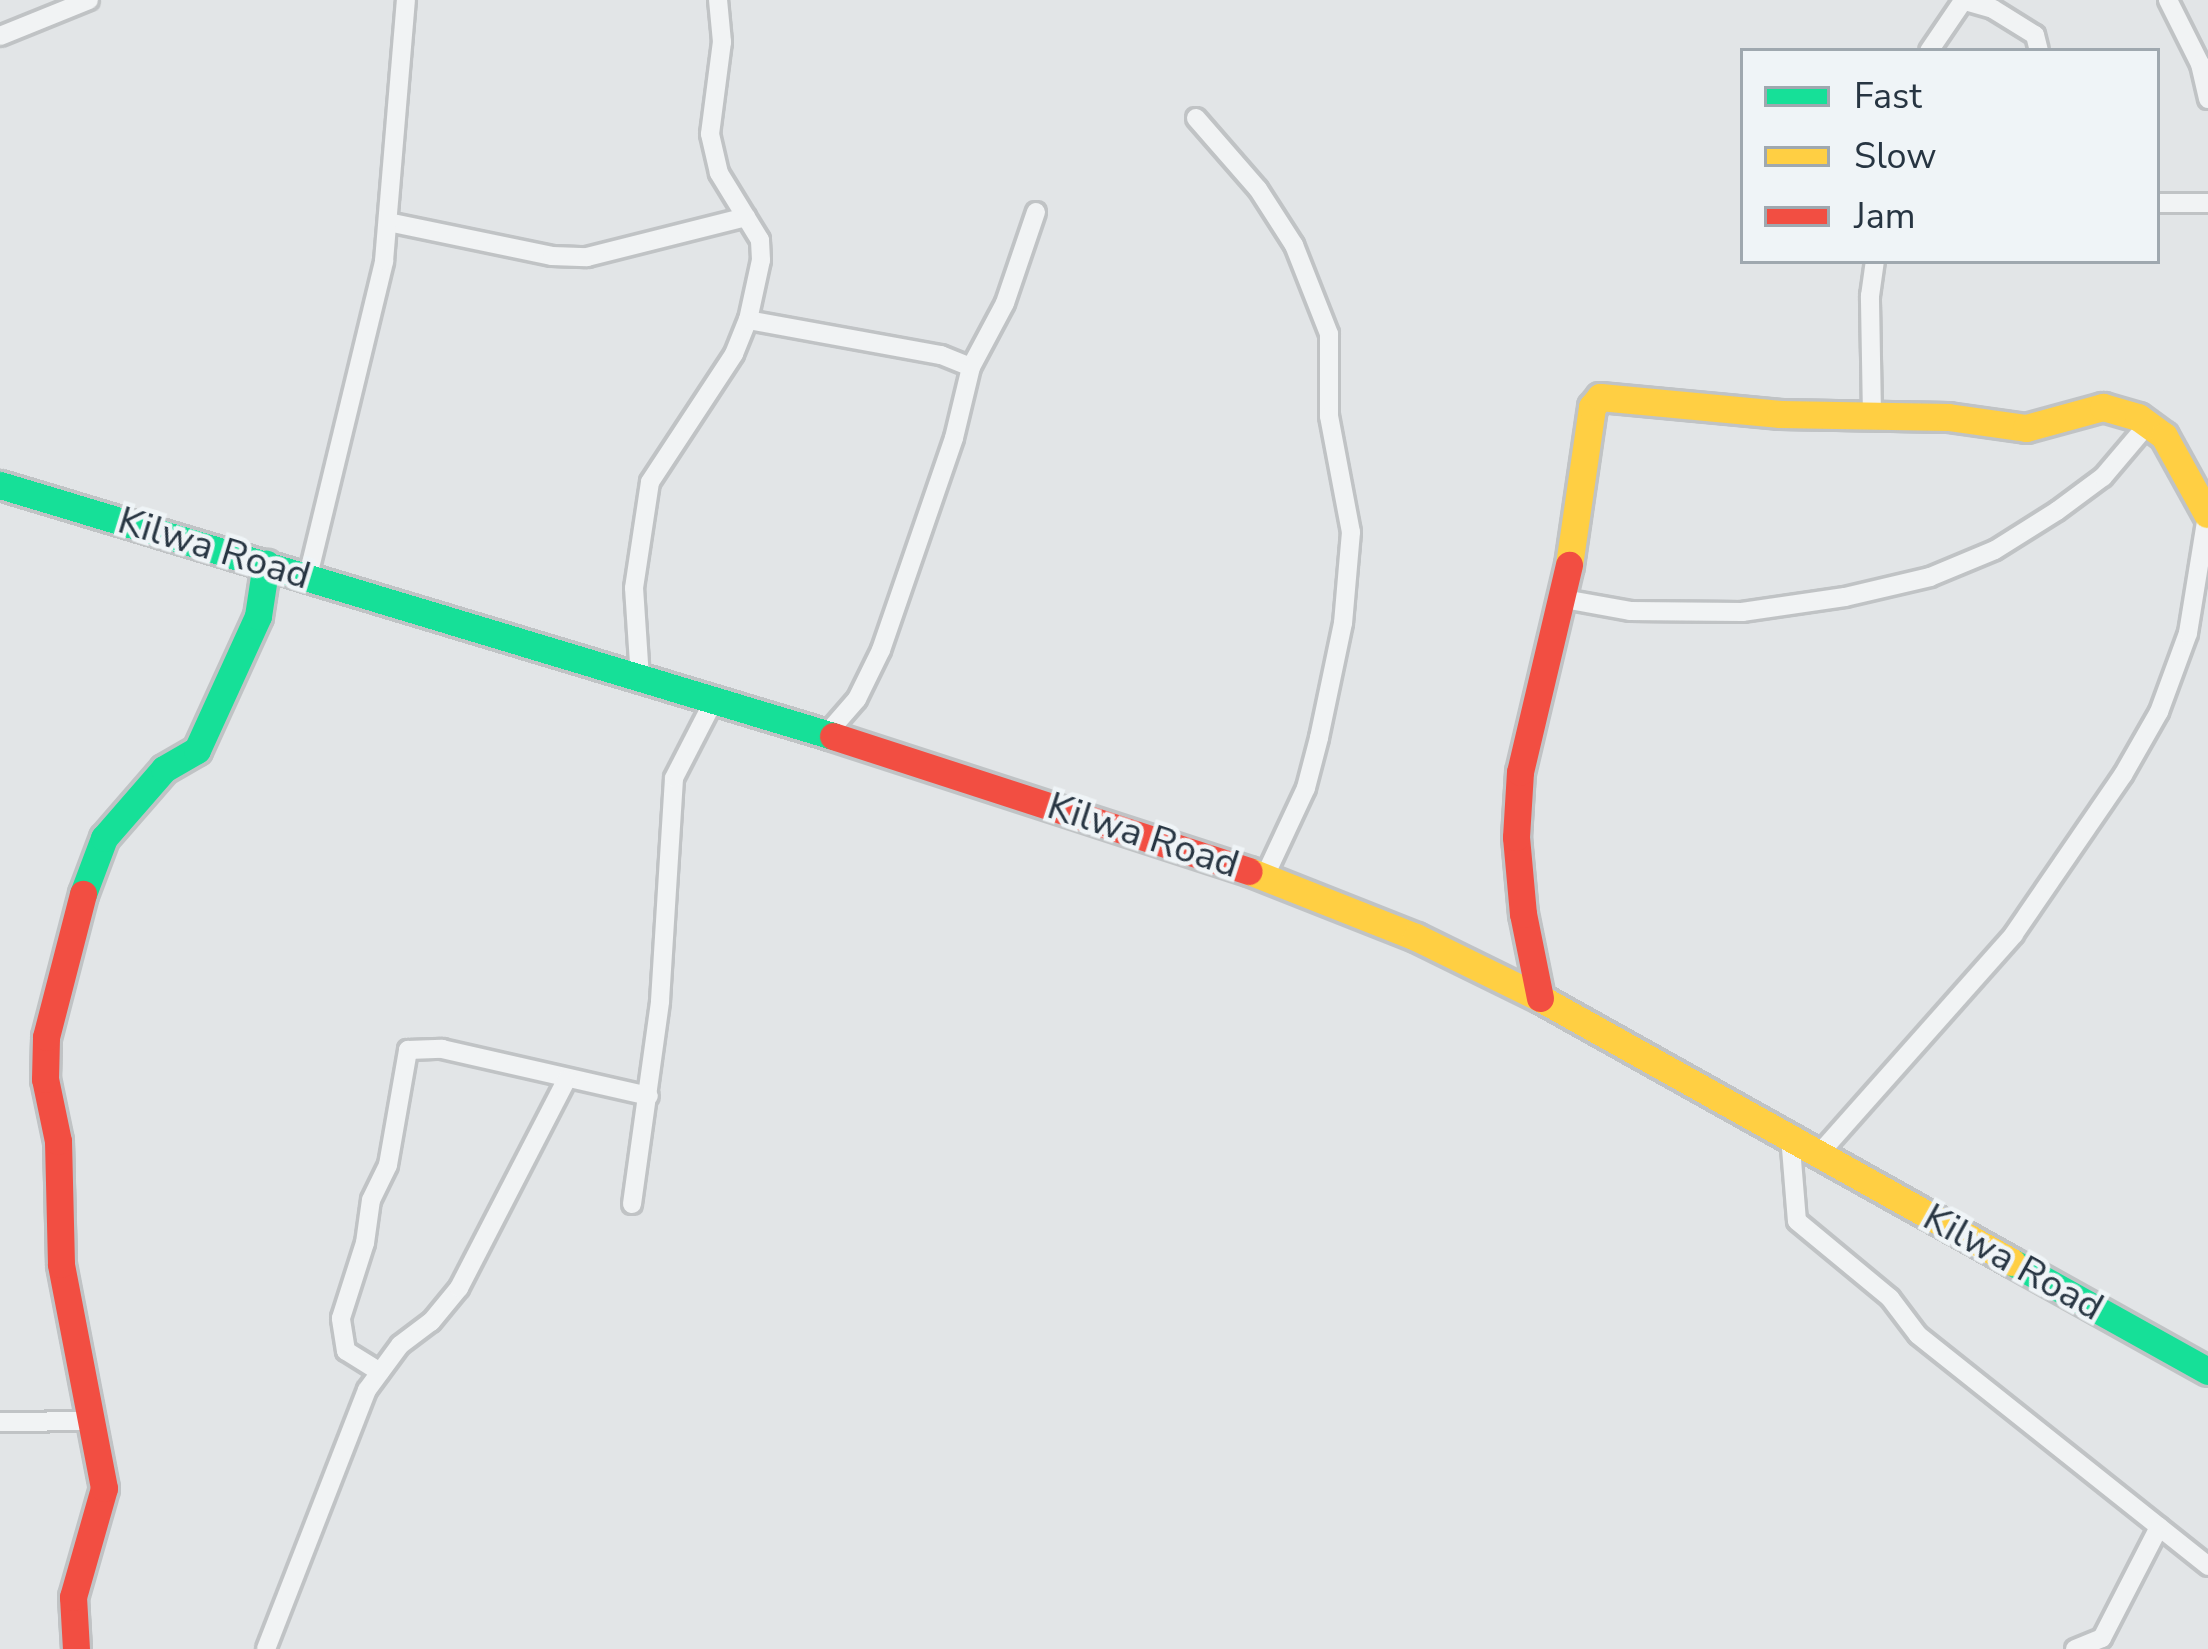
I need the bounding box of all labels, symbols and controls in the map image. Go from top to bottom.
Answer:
legend [1740,48,2160,264]
text: Fast [1854,72,1922,121]
text: Slow [1854,132,1937,181]
text: Jam [1854,192,1916,241]
street label: Kilwa Road [112,498,316,600]
street label: Kilwa Road [1041,783,1245,889]
street label: Kilwa Road [1915,1194,2111,1332]

